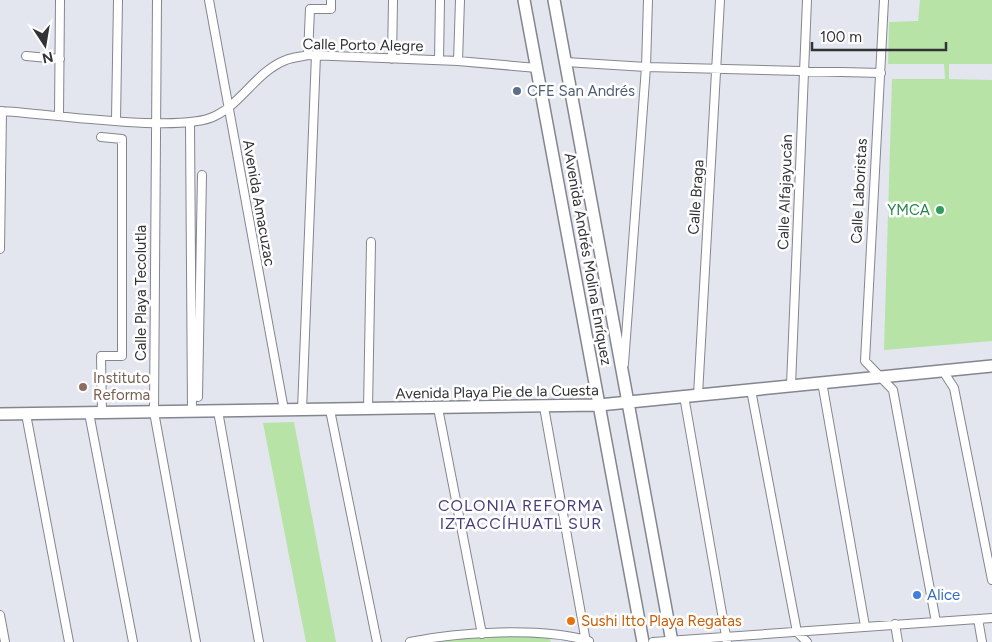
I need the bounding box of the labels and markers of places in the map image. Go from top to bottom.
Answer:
place label: CFE San Andrés [527,82,635,100]
marker: CFE San Andrés [511,85,523,97]
place label: YMCA [887,201,930,219]
marker: YMCA [934,204,946,216]
place label: Instituto Reforma [93,369,150,404]
marker: Instituto Reforma [77,381,89,393]
place label: Alice [927,586,960,604]
marker: Alice [911,589,923,601]
place label: Sushi Itto Playa Regatas [581,612,742,630]
marker: Sushi Itto Playa Regatas [565,615,577,627]

